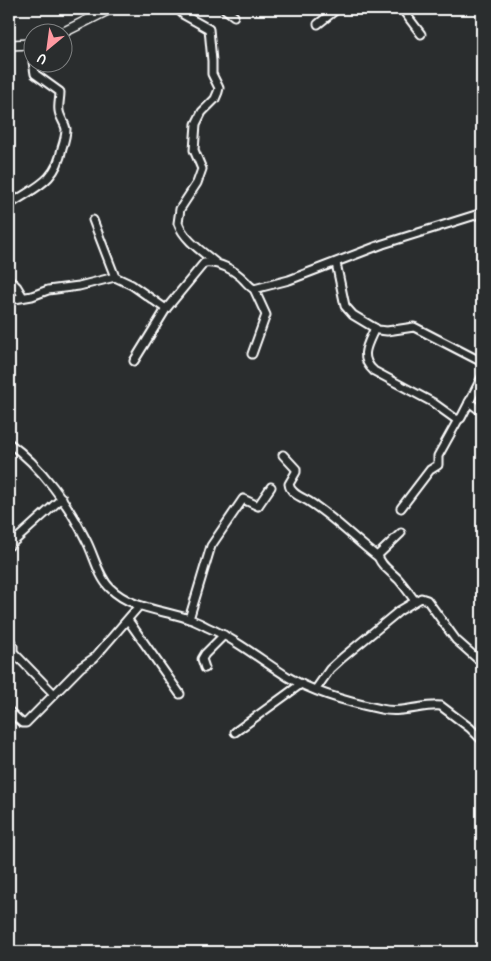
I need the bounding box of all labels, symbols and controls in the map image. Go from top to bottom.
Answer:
north arrow [22,22,72,72]
text: U [33,49,49,70]

